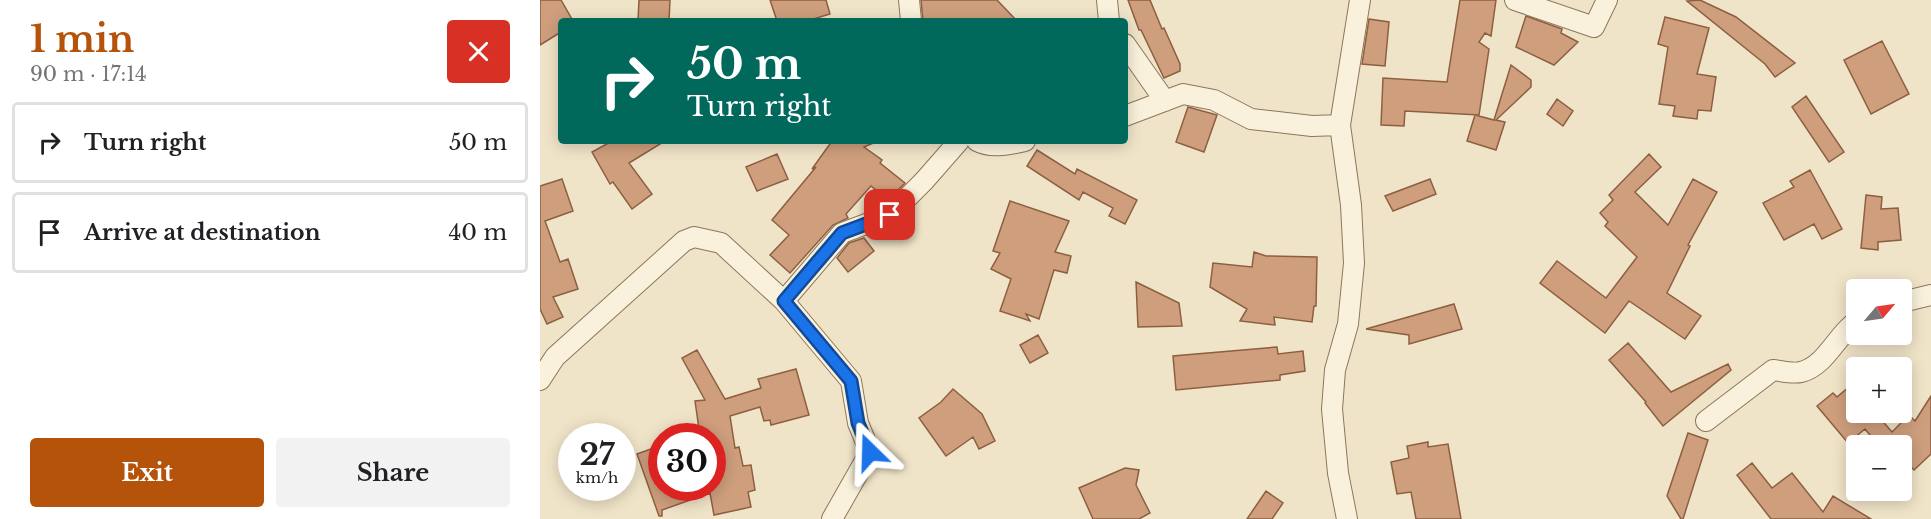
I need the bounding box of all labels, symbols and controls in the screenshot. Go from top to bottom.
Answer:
text: 1 min [30,17,134,62]
button: close [447,20,510,83]
text: 50 m [687,38,801,90]
icon: right [588,42,666,120]
text: 90 m · 17:14 [30,62,147,86]
text: Turn right [687,90,831,123]
icon: right [33,126,66,159]
text: Turn right [84,129,206,156]
text: 50 m [449,129,507,156]
pin [864,189,915,240]
icon: arrive [873,198,906,231]
icon: arrive [33,216,66,249]
text: Arrive at destination [84,219,321,246]
text: 40 m [449,219,507,246]
north arrow [1846,279,1912,345]
map controls [1846,279,1912,501]
button: + [1846,357,1912,423]
position arrow [838,420,902,484]
speed limit sign: 30 [648,423,726,501]
button: − [1846,435,1912,501]
text: 27 [579,436,615,473]
button: Exit [30,438,264,507]
button: Share [276,438,510,507]
text: km/h [576,468,618,487]

